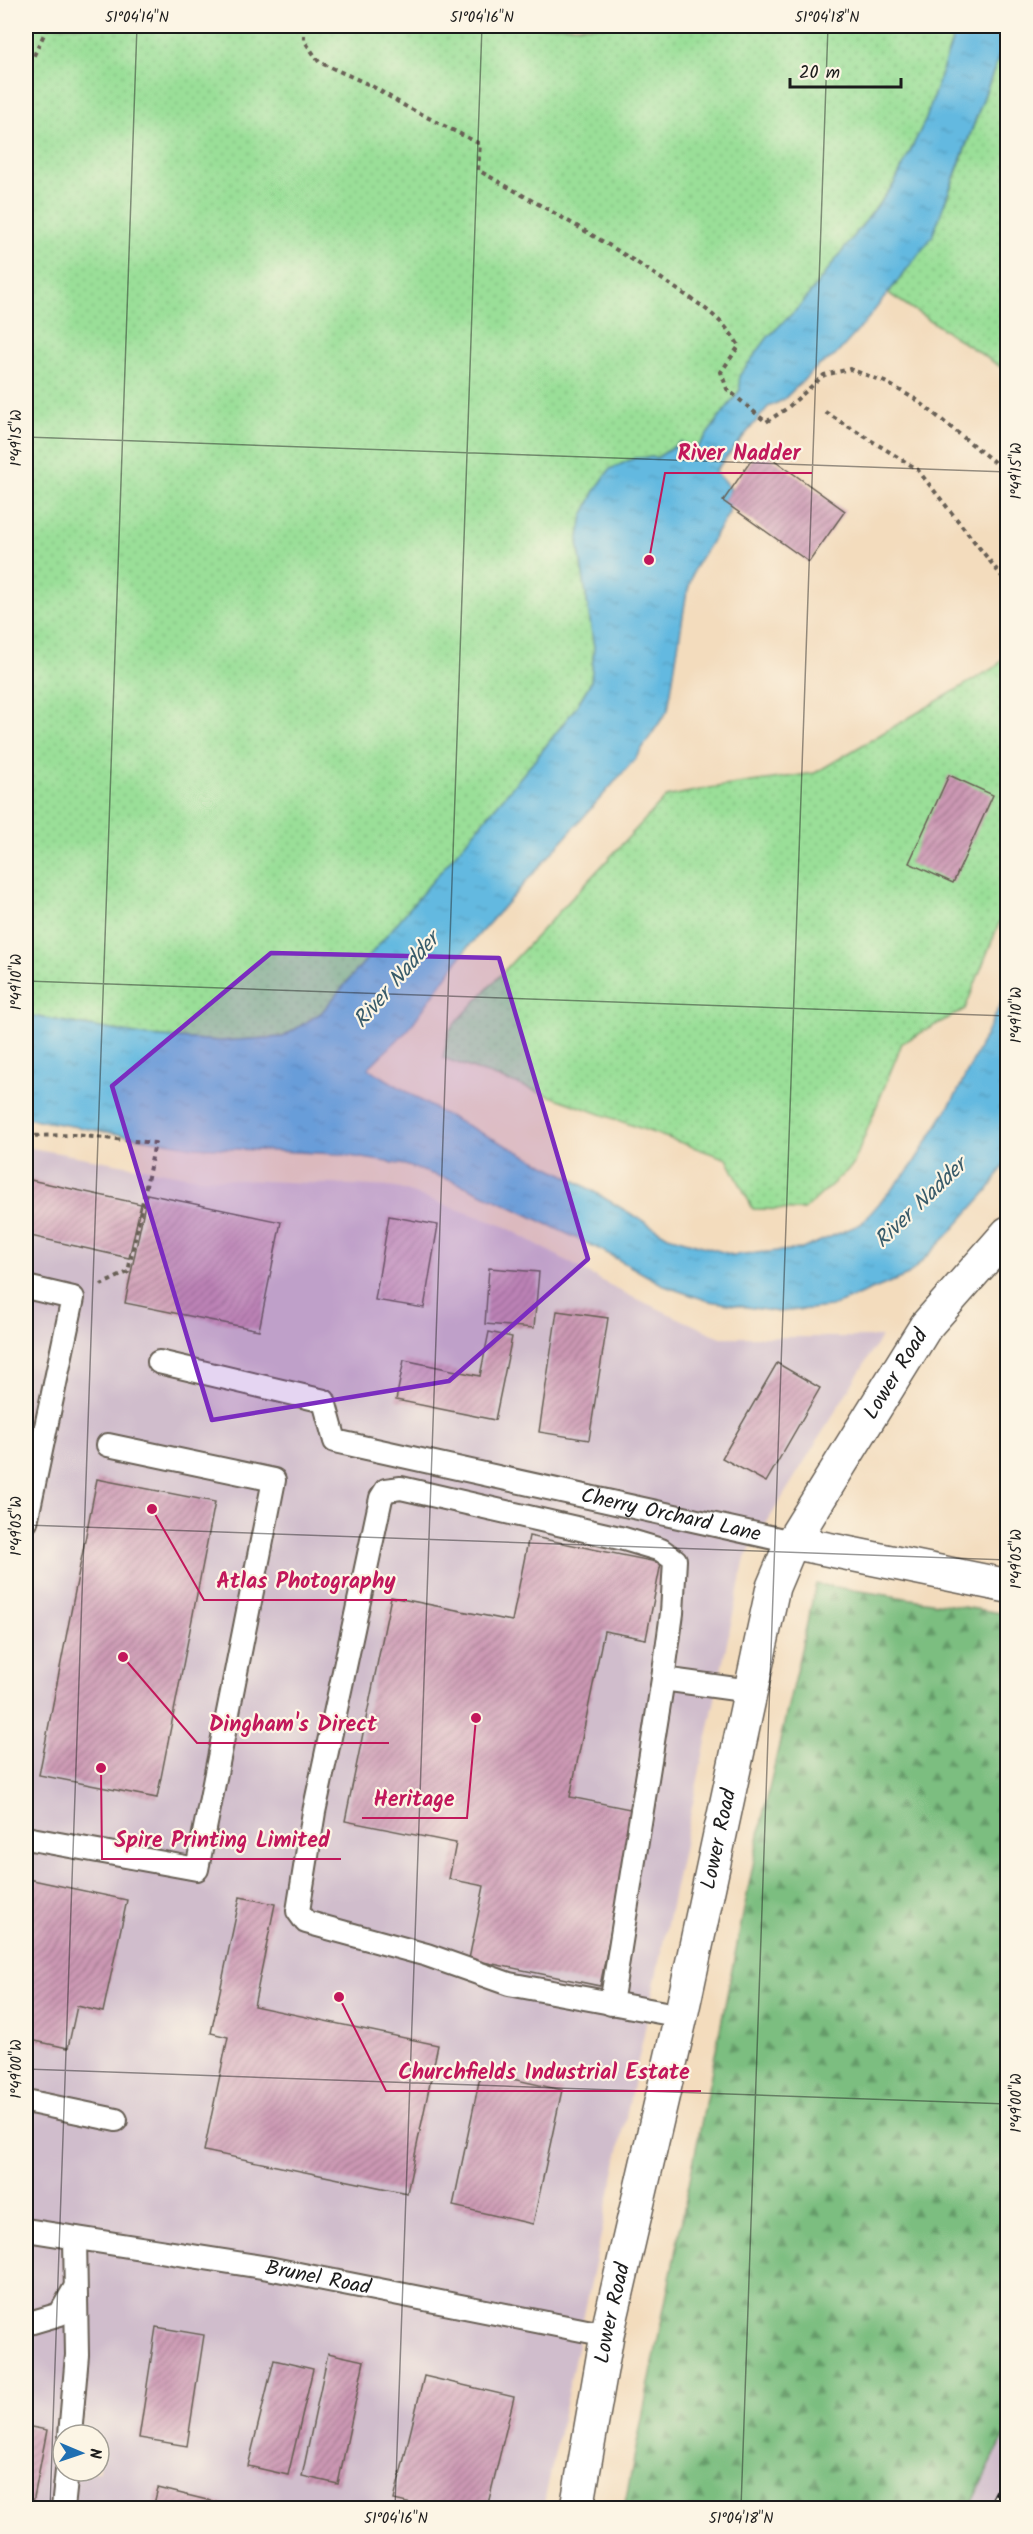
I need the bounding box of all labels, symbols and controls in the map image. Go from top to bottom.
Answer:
text: 51°04'14"N [105,6,169,30]
text: 51°04'16"N [450,6,514,30]
text: 51°04'18"N [795,6,859,30]
scale bar [790,51,901,89]
text: 20 m [799,59,840,88]
text: 1°49'15"W [5,409,29,467]
callout: River Nadder [665,433,812,473]
text: River Nadder [678,437,801,472]
text: 1°49'15"W [1005,442,1029,500]
water label: River Nadder [345,922,452,1037]
text: 1°49'10"W [5,954,29,1010]
text: 1°49'10"W [1005,987,1029,1043]
water label: River Nadder [866,1147,979,1257]
street label: Lower Road [855,1322,937,1426]
street label: Cherry Orchard Lane [578,1479,765,1551]
text: 1°49'05"W [5,1496,29,1556]
text: 1°49'05"W [1005,1529,1029,1589]
callout: Atlas Photography [204,1560,407,1600]
text: Atlas Photography [216,1565,396,1600]
callout: Dingham's Direct [197,1703,389,1743]
text: Dingham's Direct [209,1708,378,1743]
callout: Heritage [362,1778,467,1818]
text: Heritage [373,1783,455,1818]
street label: Lower Road [692,1785,746,1892]
callout: Spire Printing Limited [102,1819,341,1859]
text: Spire Printing Limited [114,1824,331,1859]
text: 1°49'00"W [5,2039,29,2099]
callout: Churchfields Industrial Estate [386,2051,701,2091]
text: Churchfields Industrial Estate [398,2056,690,2091]
text: 1°49'00"W [1005,2073,1029,2133]
street label: Brunel Road [262,2251,374,2305]
street label: Lower Road [586,2259,640,2366]
north arrow [51,2423,111,2483]
text: N [82,2448,107,2459]
text: 51°04'16"N [364,2507,428,2531]
text: 51°04'18"N [709,2507,773,2531]

